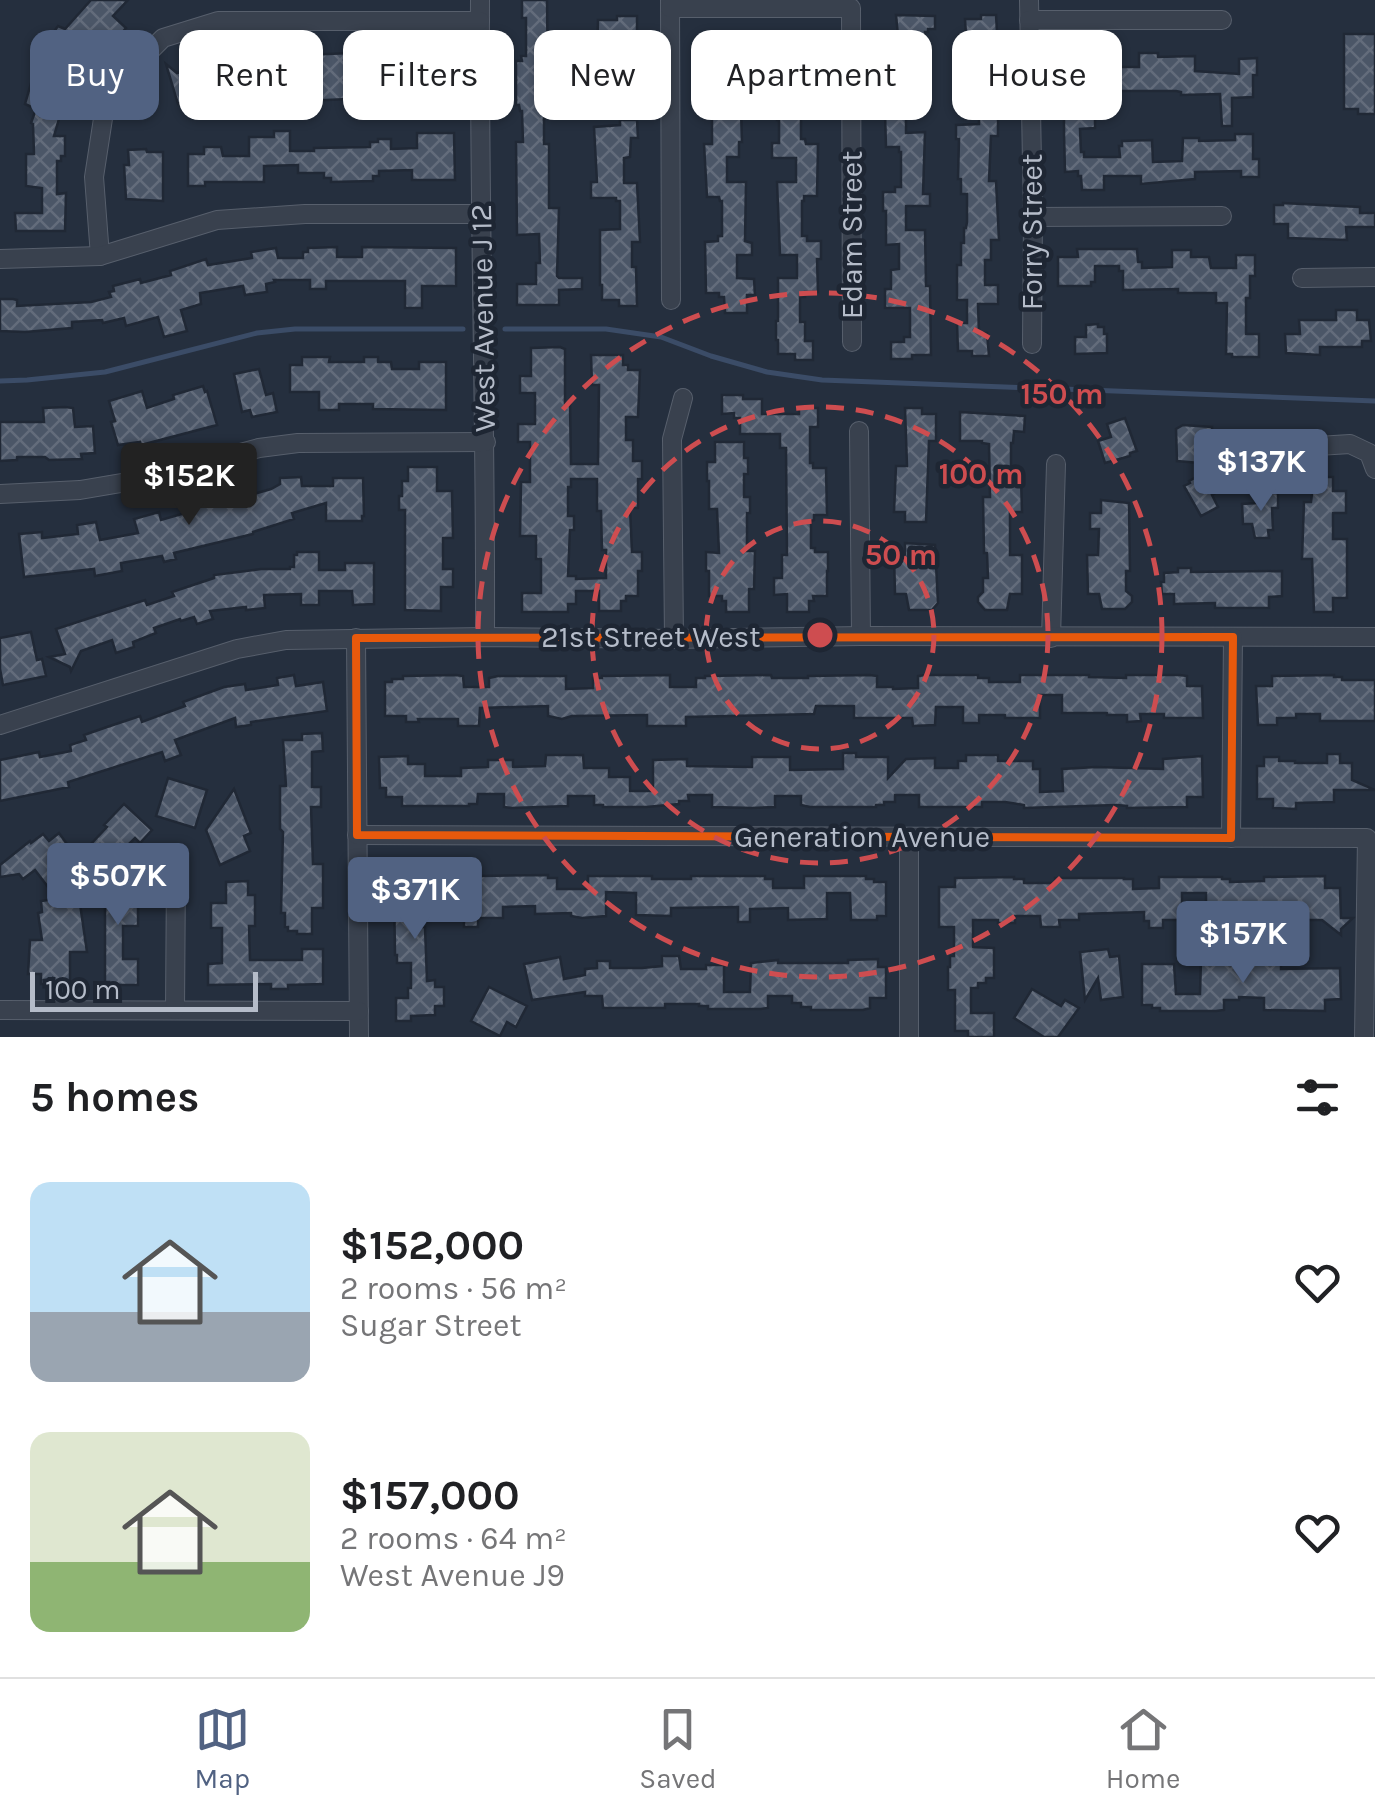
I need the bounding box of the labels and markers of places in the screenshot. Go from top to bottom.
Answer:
pin: $137K [1191,429,1331,514]
pin: $152K [119,443,259,528]
centre of rings [802,617,838,653]
pin: $507K [48,843,188,928]
pin: $371K [345,857,485,942]
pin: $157K [1173,901,1313,986]

